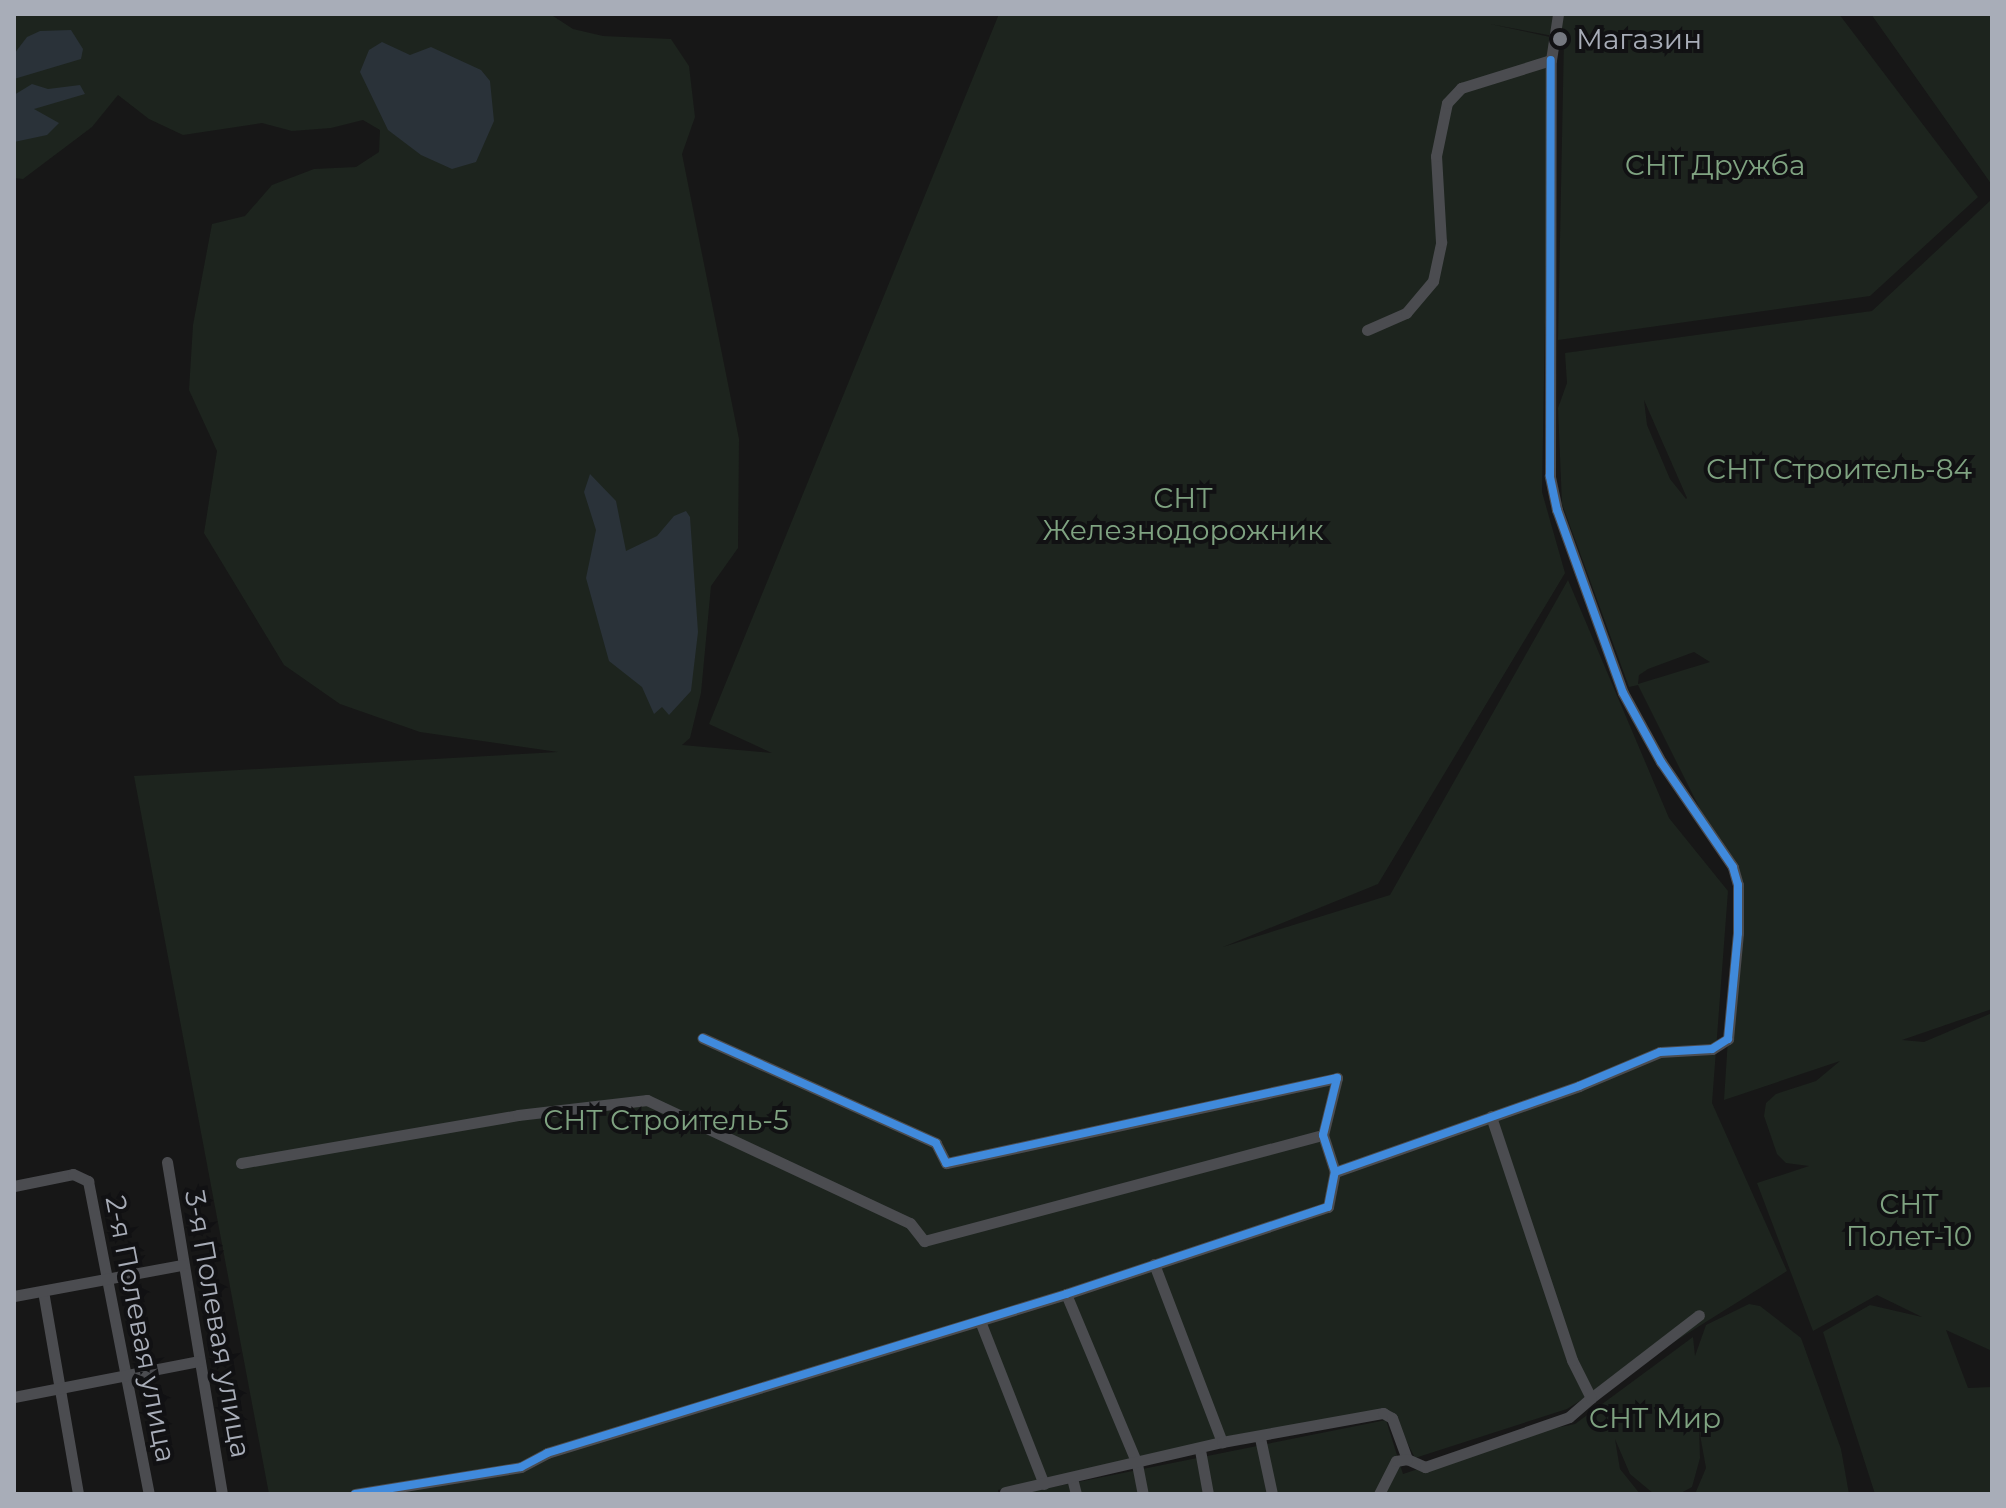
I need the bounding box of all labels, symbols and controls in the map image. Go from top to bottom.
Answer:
place label: Магазин [1576,22,1702,56]
marker: Магазин [1551,30,1569,48]
park label: СНТ Дружба [1625,148,1805,182]
park label: СНТ Строитель-84 [1706,452,1972,486]
park label: СНТ Железнодорожник [1042,481,1324,547]
park label: СНТ Строитель-5 [543,1103,789,1137]
park label: СНТ Полет-10 [1846,1187,1972,1253]
street label: 3-я Полевая улица [178,1188,258,1460]
street label: 2-я Полевая улица [99,1193,183,1465]
park label: СНТ Мир [1589,1401,1721,1435]

